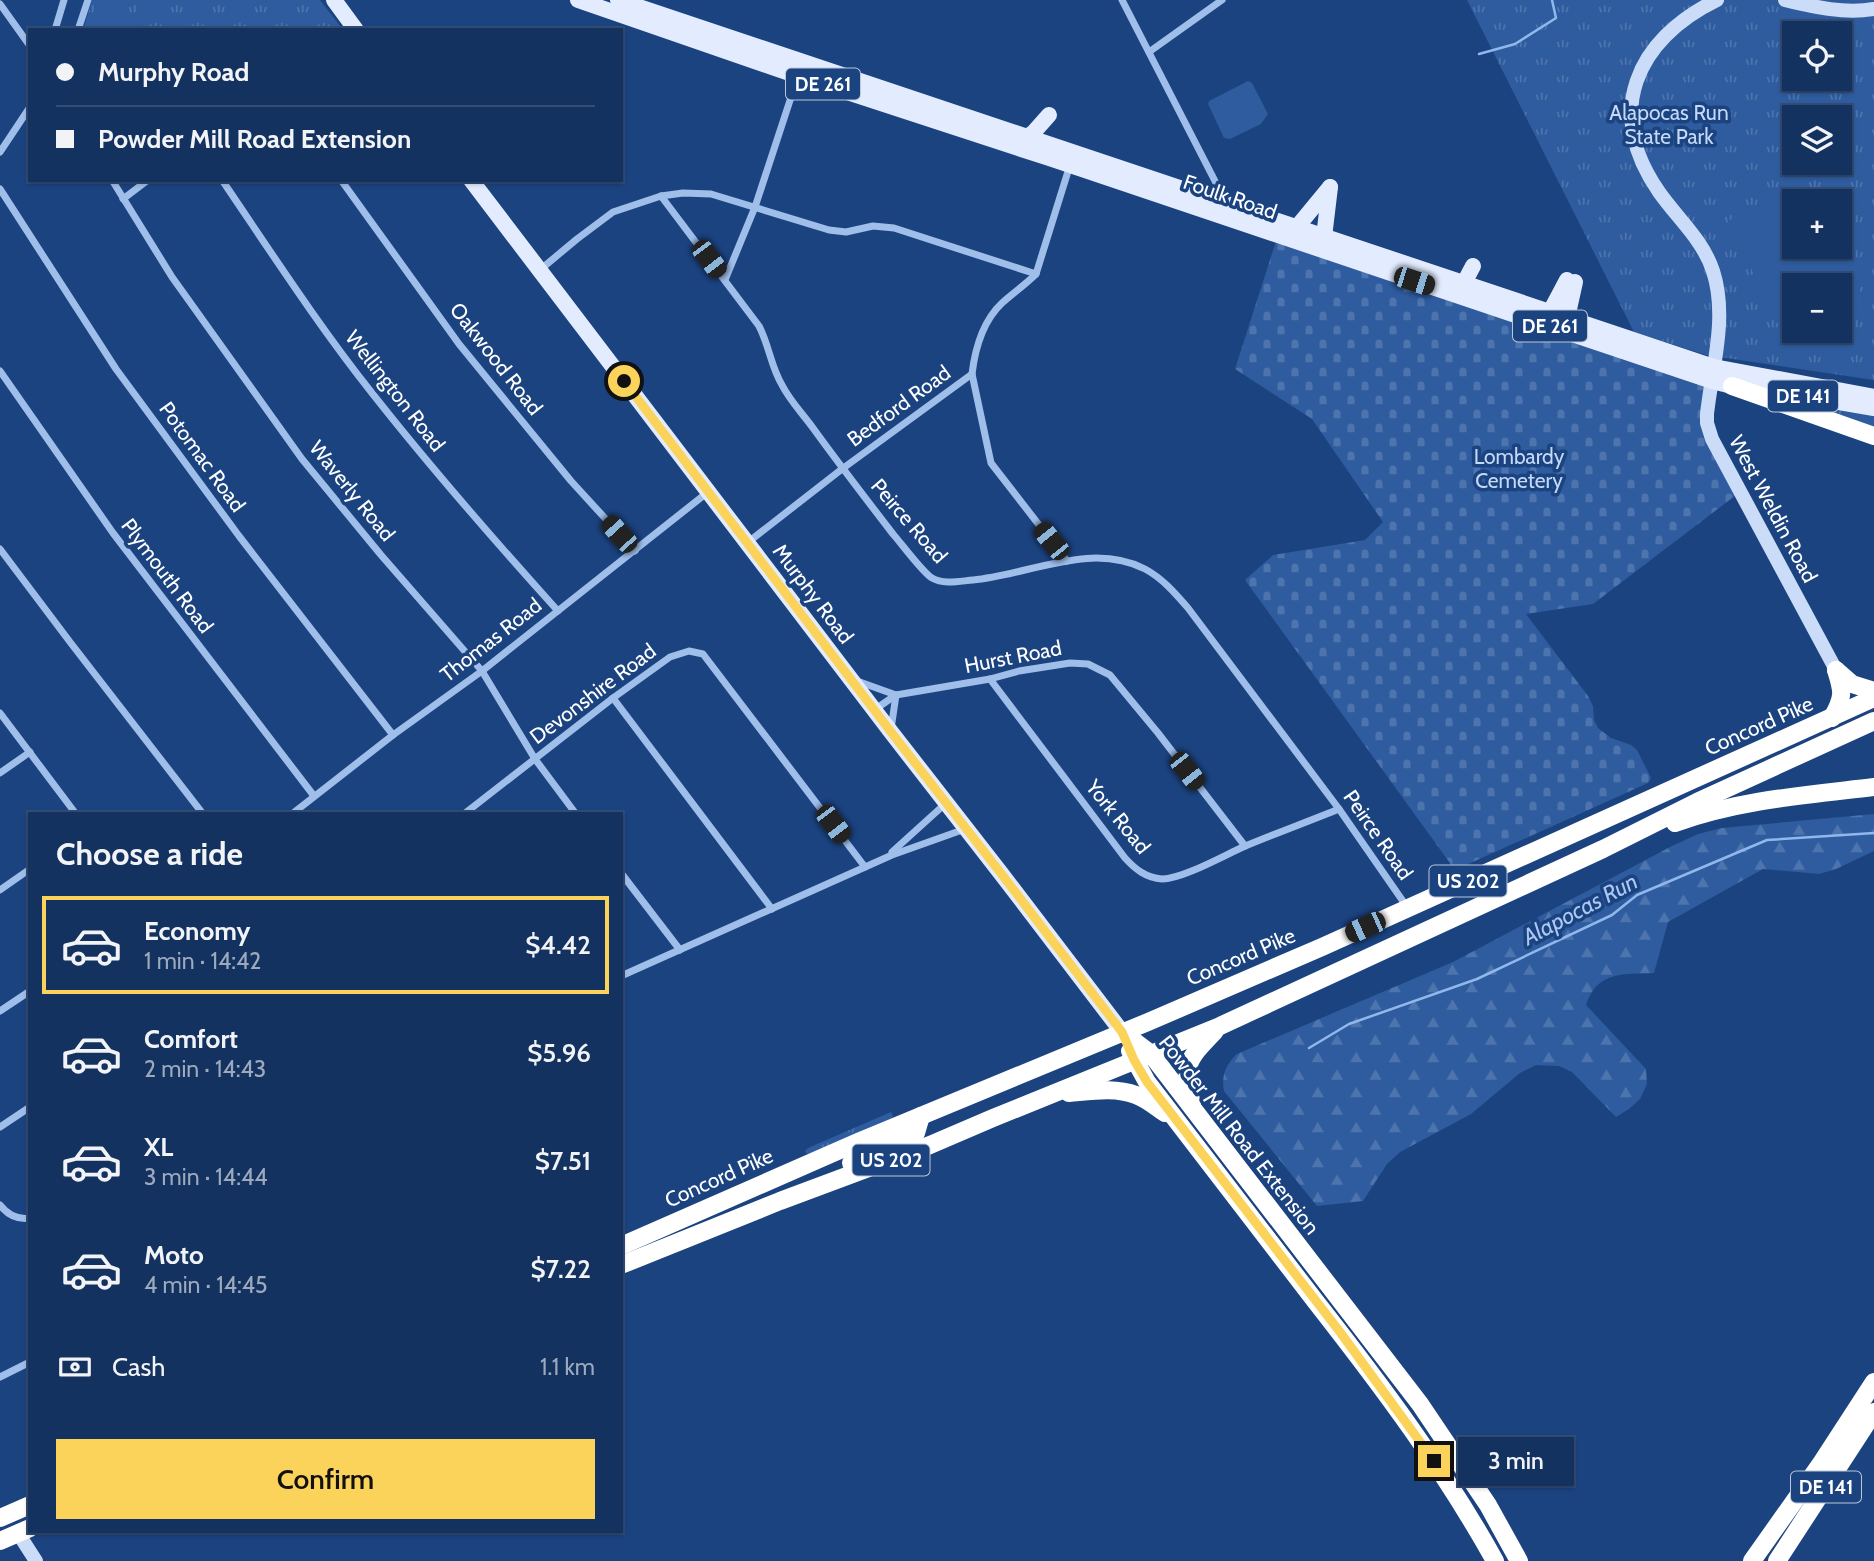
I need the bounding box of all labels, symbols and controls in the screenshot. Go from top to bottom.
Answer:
map controls [1782,21,1852,343]
button: locate [1782,21,1852,91]
text: Murphy Road [98,56,249,88]
road number: DE 261 [786,68,860,100]
park label: Alapocas Run State Park [1609,100,1729,149]
button: layers [1782,105,1852,175]
text: Powder Mill Road Extension [98,123,411,155]
street label: Foulk Road [1180,169,1280,224]
button: + [1782,189,1852,259]
car [688,236,731,282]
car [1391,265,1438,297]
button: − [1782,273,1852,343]
street label: Oakwood Road [445,298,548,420]
road number: DE 261 [1513,310,1587,342]
street label: Wellington Road [340,325,450,456]
street label: Bedford Road [842,360,955,451]
route start [608,365,640,397]
road number: DE 141 [1768,380,1838,412]
street label: Potomac Road [154,397,251,517]
street label: West Weldin Road [1724,431,1823,587]
street label: Waverly Road [304,435,400,546]
park label: Lombardy Cemetery [1474,444,1565,493]
street label: Peirce Road [866,473,953,568]
car [598,511,641,557]
street label: Plymouth Road [116,513,219,638]
car [1030,518,1073,564]
street label: Murphy Road [768,539,859,648]
street label: Thomas Road [435,592,546,687]
street label: Hurst Road [962,635,1064,678]
street label: Devonshire Road [525,638,661,749]
street label: Concord Pike [1701,691,1817,760]
car [1166,748,1209,794]
street label: York Road [1080,774,1156,859]
street label: Peirce Road [1338,785,1418,884]
car [812,801,855,847]
text: Choose a ride [56,834,243,873]
road number: US 202 [1430,866,1506,897]
water label: Alapocas Run [1517,867,1642,951]
car [1342,909,1389,945]
icon: car [60,914,123,977]
text: Economy [144,915,250,947]
street label: Concord Pike [1183,922,1299,991]
text: $4.42 [525,929,591,961]
text: 1 min · 14:42 [144,947,261,975]
icon: car [60,1022,123,1085]
text: Comfort [144,1023,238,1055]
street label: Powder Mill Road Extension [1154,1030,1325,1239]
text: $5.96 [527,1037,591,1069]
text: 2 min · 14:43 [144,1055,266,1083]
icon: car [60,1130,123,1193]
text: XL [144,1131,173,1163]
street label: Concord Pike [661,1143,777,1212]
road number: US 202 [852,1144,930,1176]
text: $7.51 [535,1145,591,1177]
text: 3 min · 14:44 [144,1163,268,1191]
icon: car [60,1238,123,1301]
text: Moto [144,1239,204,1271]
text: $7.22 [531,1253,591,1285]
text: 4 min · 14:45 [144,1271,268,1299]
icon: cash [56,1348,94,1386]
text: Cash [112,1351,165,1383]
text: 1.1 km [540,1353,595,1381]
callout: 3 min [1458,1436,1574,1486]
button: Confirm [56,1439,595,1519]
route end [1418,1445,1450,1477]
text: 3 min [1488,1447,1544,1475]
road number: DE 141 [1791,1471,1861,1502]

